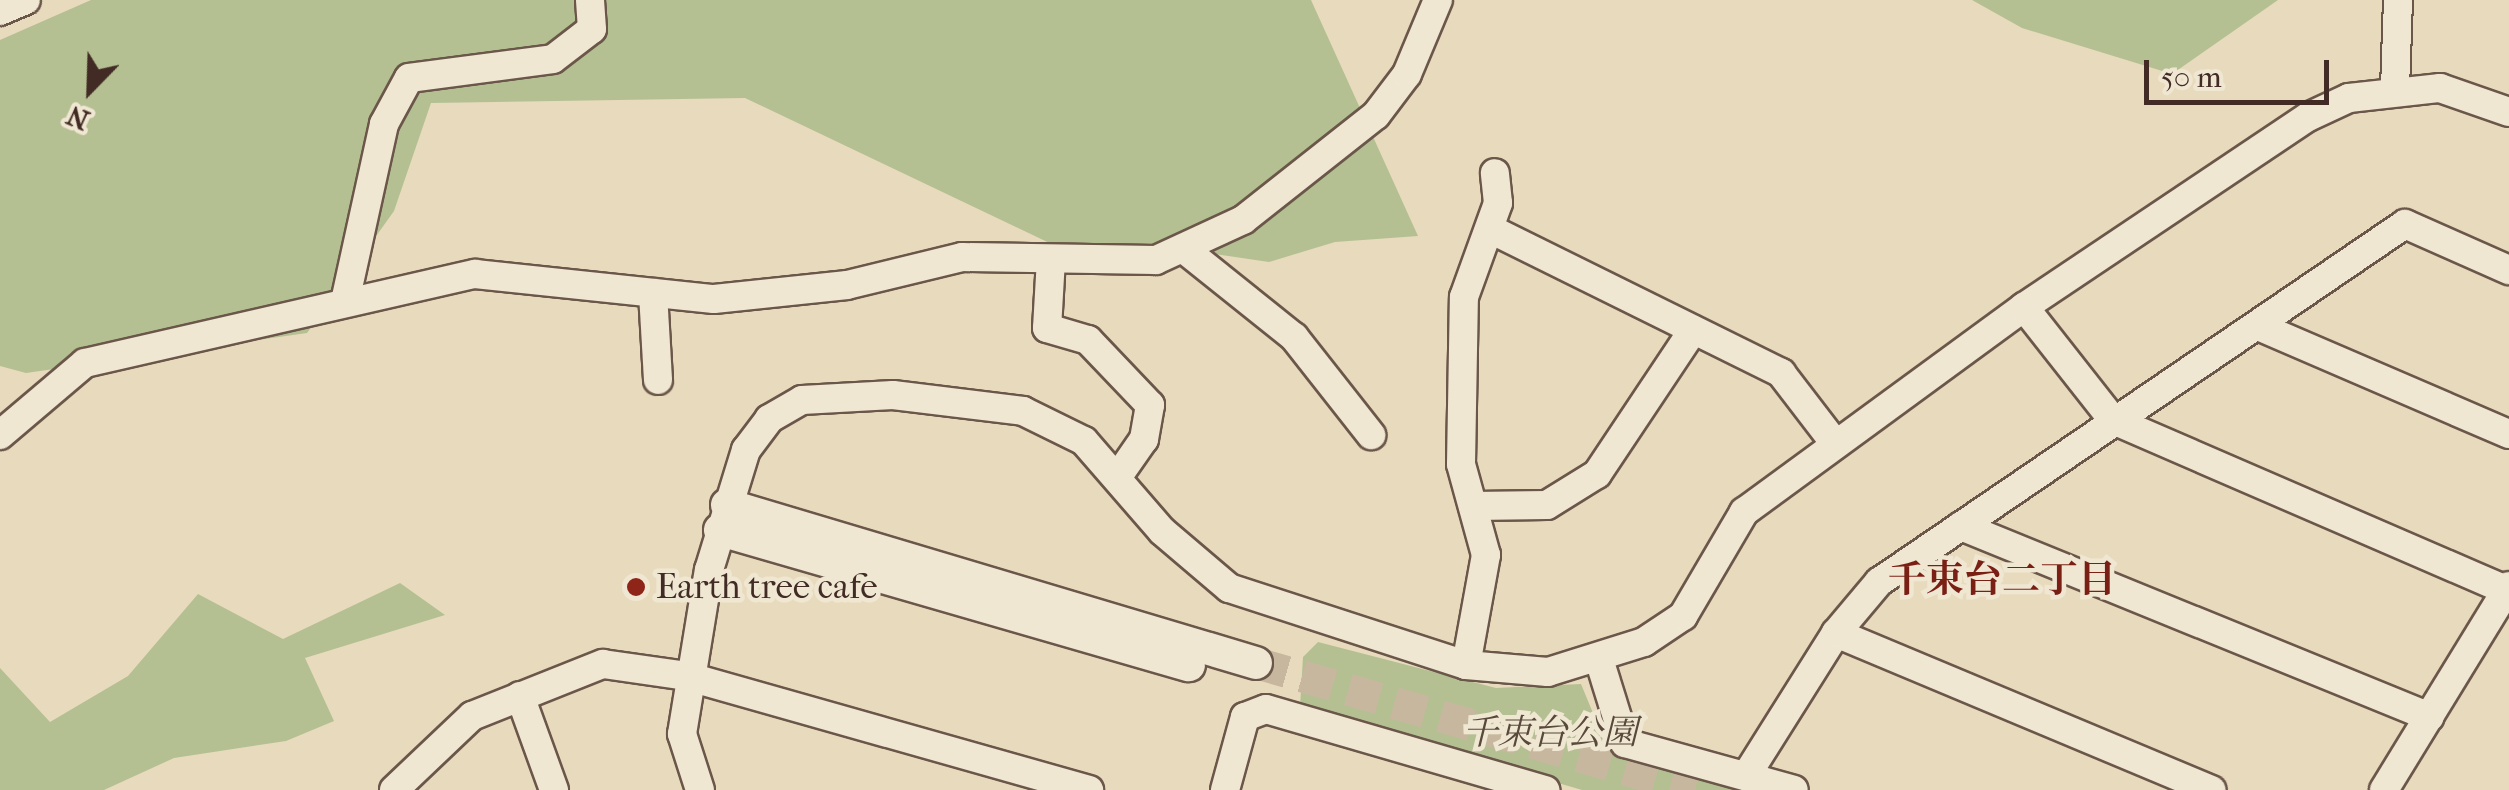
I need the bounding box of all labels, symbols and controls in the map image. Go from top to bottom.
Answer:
north arrow [40,40,140,140]
scale bar [2149,40,2334,102]
text: 50 m [2161,60,2222,95]
text: N [62,99,94,137]
district label: 千束台二丁目 [1888,557,2116,603]
place label: Earth tree cafe [656,566,878,608]
marker: Earth tree cafe [625,576,647,598]
park label: 千束台公園 [1463,712,1637,754]

